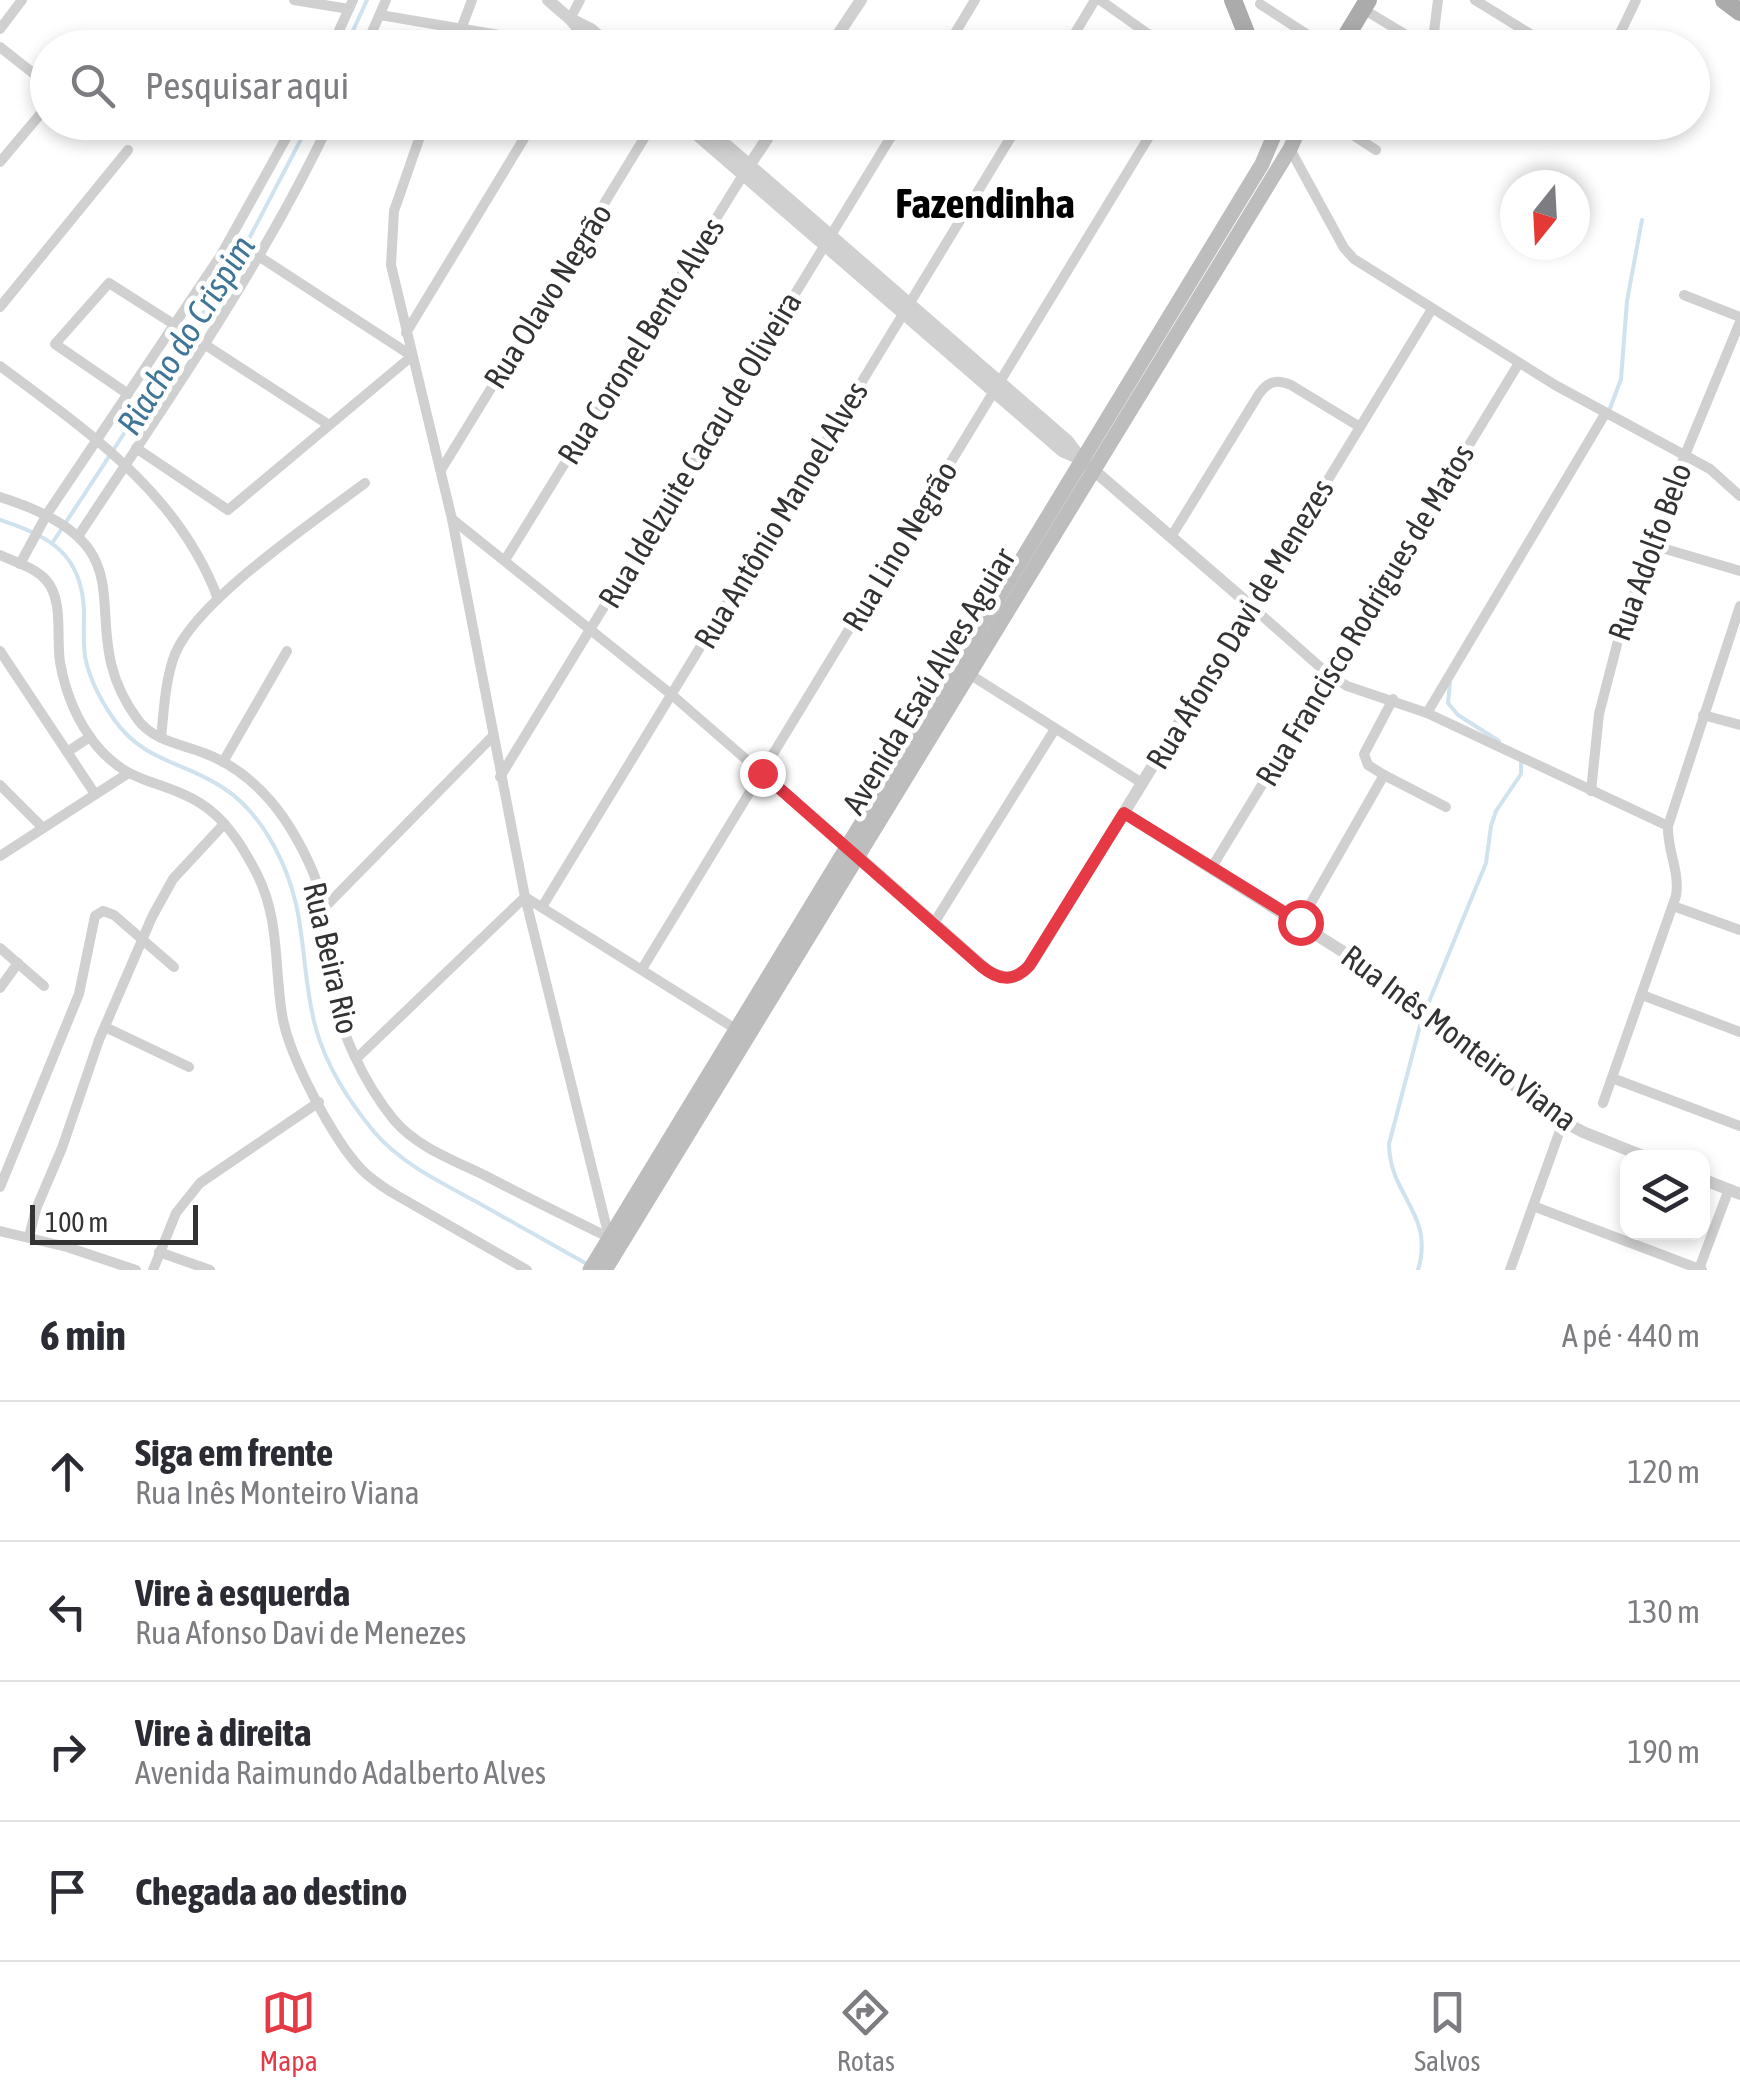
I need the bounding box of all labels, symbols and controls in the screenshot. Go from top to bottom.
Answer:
search box [30,30,1710,140]
icon: search [65,58,120,113]
text: Pesquisar aqui [145,64,349,107]
north arrow [1500,170,1590,260]
district label: Fazendinha [895,179,1075,227]
street label: Rua Olavo Negrão [476,196,619,395]
street label: Rua Coronel Bento Alves [550,211,731,471]
water label: Riacho do Crispim [108,228,262,441]
street label: Rua Idelzuite Cacau de Oliveira [590,285,809,614]
street label: Rua Antônio Manoel Alves [686,375,875,655]
street label: Rua Francisco Rodrigues de Matos [1248,437,1481,792]
street label: Rua Lino Negrão [834,454,965,637]
street label: Rua Adolfo Belo [1600,458,1699,646]
street label: Rua Afonso Davi de Menezes [1138,472,1341,775]
street label: Avenida Esaú Alves Aguiar [835,541,1023,820]
route end [740,751,786,797]
street label: Rua Beira Rio [296,879,367,1037]
route start [1278,900,1324,946]
street label: Rua Inês Monteiro Viana [1335,937,1584,1138]
map controls [1620,1150,1710,1240]
button: layers [1620,1150,1710,1240]
scale bar [30,1200,198,1244]
text: 100 m [45,1206,108,1238]
text: 6 min [40,1311,126,1359]
text: A pé · 440 m [1562,1317,1700,1354]
text: Siga em frente [135,1431,333,1474]
icon: ahead [40,1444,95,1499]
text: 120 m [1627,1453,1700,1490]
text: Rua Inês Monteiro Viana [135,1474,420,1511]
text: Vire à esquerda [135,1571,350,1614]
icon: left [40,1584,95,1639]
text: 130 m [1627,1593,1700,1630]
text: Rua Afonso Davi de Menezes [135,1614,466,1651]
text: Vire à direita [135,1711,311,1754]
icon: right [40,1724,95,1779]
text: 190 m [1627,1733,1700,1770]
text: Avenida Raimundo Adalberto Alves [135,1754,546,1791]
icon: arrive [40,1864,95,1919]
text: Chegada ao destino [135,1870,407,1913]
tab: Mapa [260,1985,318,2077]
tab: Rotas [837,1985,895,2077]
tab: Salvos [1414,1985,1480,2077]

